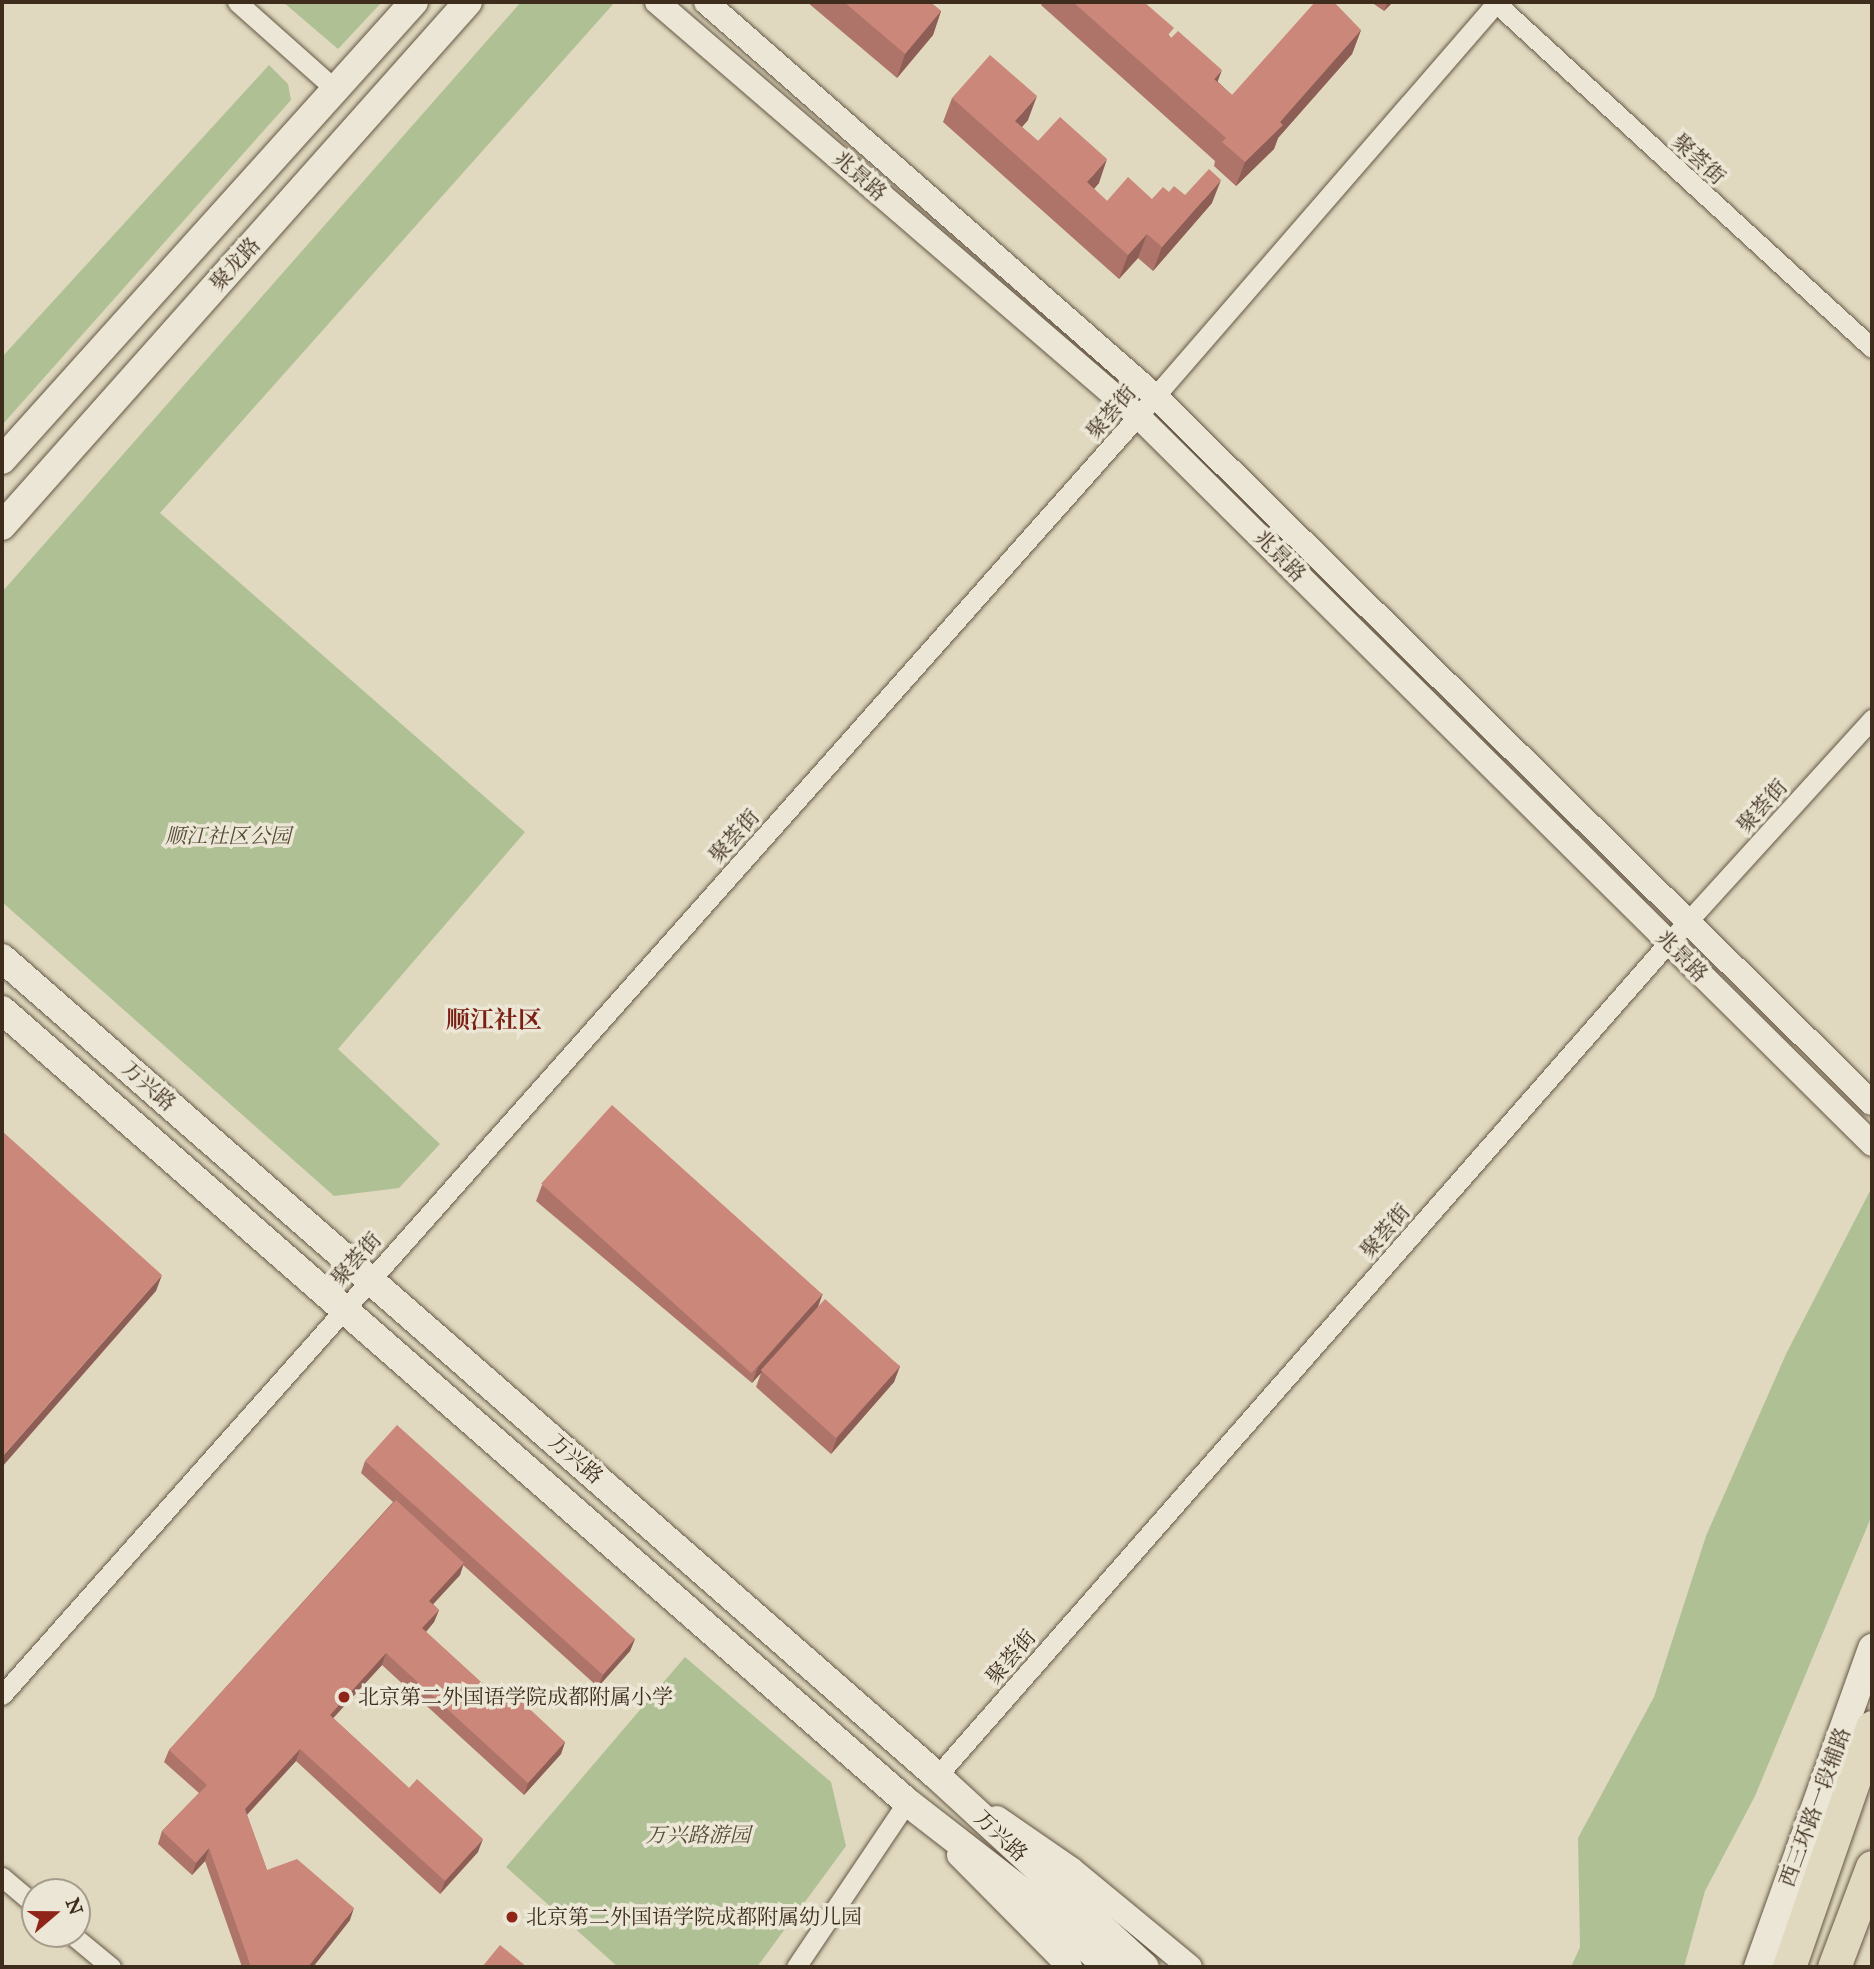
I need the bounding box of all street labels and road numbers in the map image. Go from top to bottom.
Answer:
street label: 聚荟街 [1667,128,1731,190]
street label: 兆景路 [828,146,892,206]
street label: 聚龙路 [205,232,265,296]
street label: 聚荟街 [1081,380,1141,444]
street label: 兆景路 [1249,525,1311,587]
street label: 聚荟街 [1732,774,1792,838]
street label: 聚荟街 [704,804,764,868]
street label: 兆景路 [1651,925,1713,987]
street label: 万兴路 [117,1056,181,1116]
street label: 聚荟街 [1355,1199,1415,1263]
street label: 聚荟街 [326,1227,386,1291]
street label: 万兴路 [544,1429,608,1489]
street label: 聚荟街 [981,1625,1041,1689]
street label: 西三环路一段辅路 [1774,1724,1856,1890]
street label: 万兴路 [969,1805,1033,1867]

